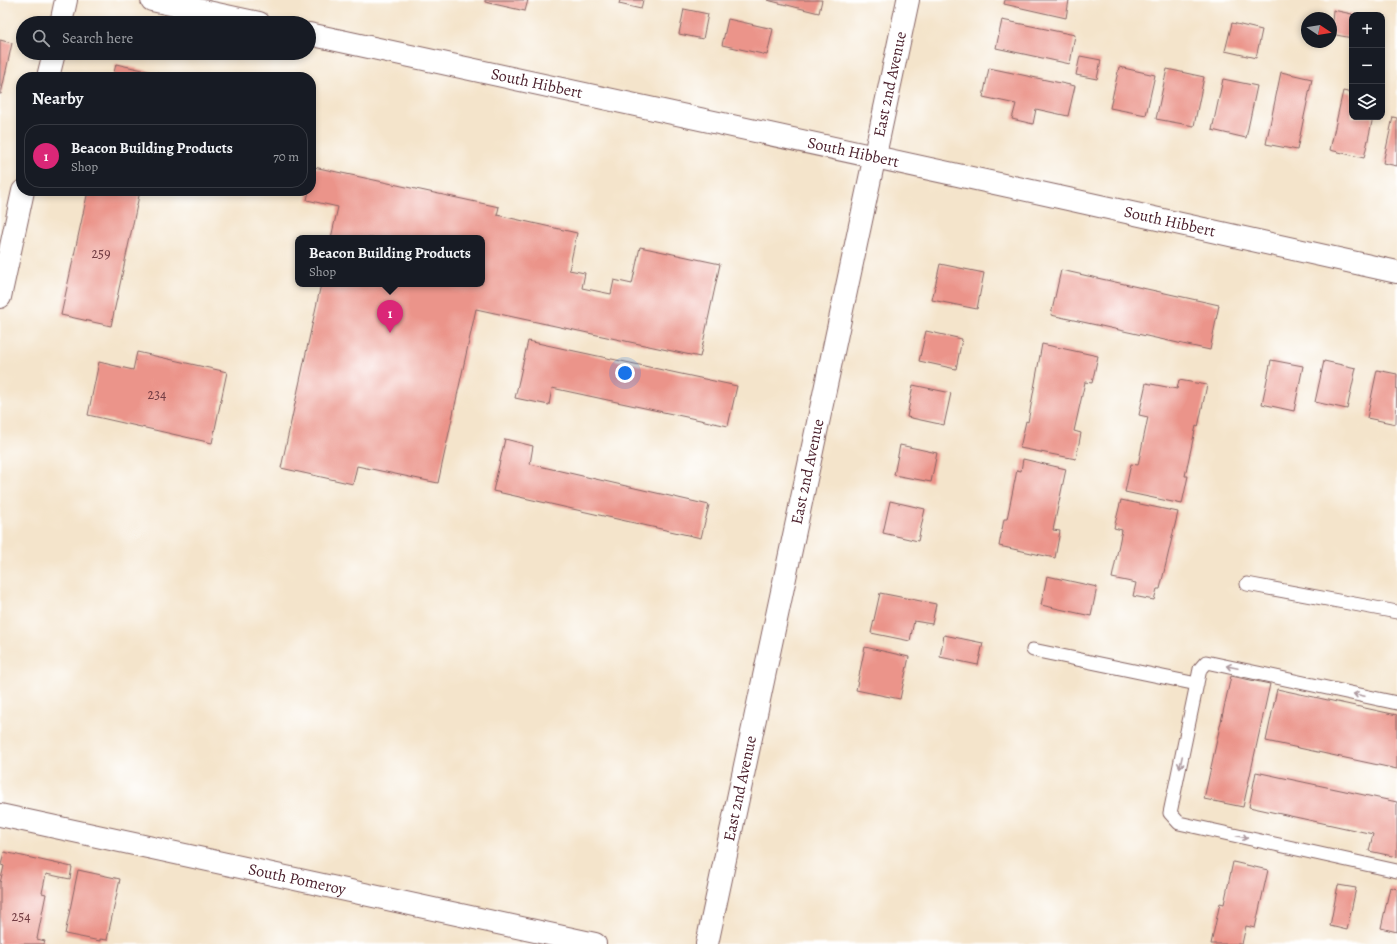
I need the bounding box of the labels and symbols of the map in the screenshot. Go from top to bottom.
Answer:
north arrow [1301,12,1337,48]
street label: East 2nd Avenue [868,29,912,139]
street label: South Hibbert [489,63,585,104]
street label: South Hibbert [805,132,901,173]
street label: South Hibbert [1122,201,1218,242]
house number: 259 [91,244,111,263]
pin: 1 [377,300,403,333]
your location [615,363,635,383]
house number: 234 [148,385,166,404]
street label: East 2nd Avenue [786,417,830,526]
one-way arrow [1226,663,1239,671]
one-way arrow [1353,690,1366,698]
street label: East 2nd Avenue [718,734,762,843]
one-way arrow [1177,755,1185,768]
one-way arrow [1235,833,1248,841]
street label: South Pomeroy [246,858,349,901]
house number: 254 [11,907,31,926]

